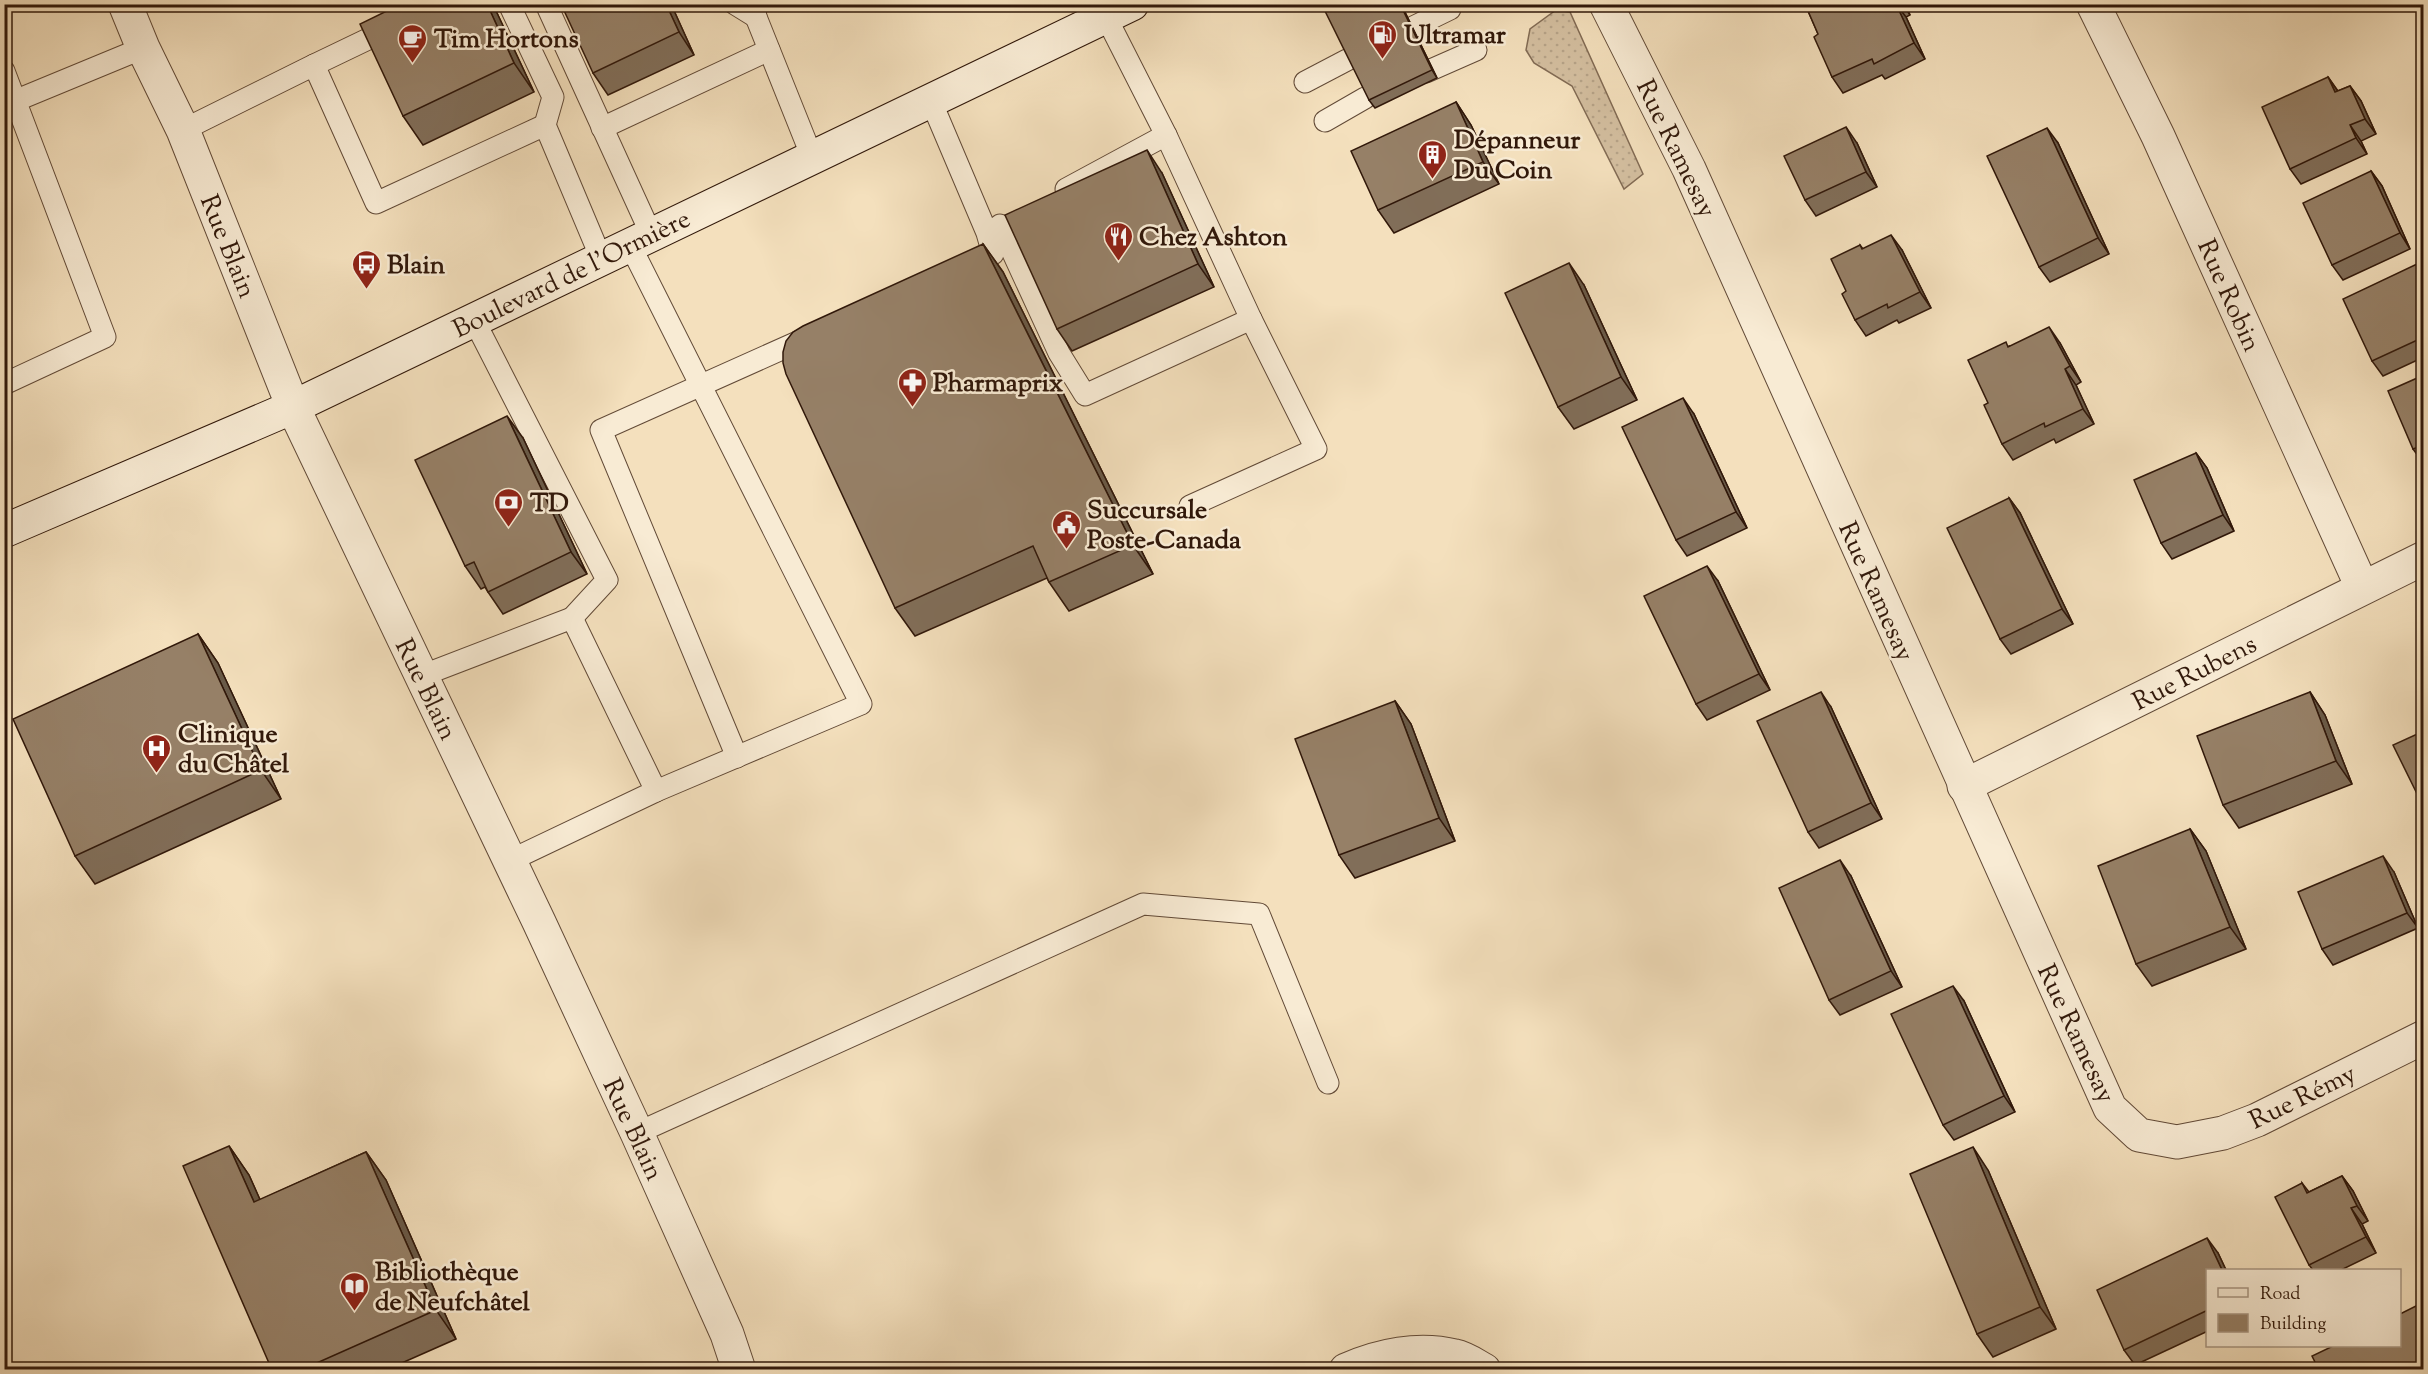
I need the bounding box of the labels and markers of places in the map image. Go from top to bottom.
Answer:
fuel station icon: Ultramar [1367,18,1399,60]
place label: Ultramar [1404,18,1506,55]
cafe icon: Tim Hortons [397,22,429,64]
place label: Tim Hortons [434,22,579,59]
place label: Dépanneur Du Coin [1454,123,1580,190]
building icon: Dépanneur Du Coin [1417,138,1449,180]
restaurant icon: Chez Ashton [1102,220,1134,262]
place label: Chez Ashton [1139,220,1288,257]
bus stop icon: Blain [350,248,382,290]
place label: Blain [387,248,446,285]
pharmacy icon: Pharmaprix [896,366,928,408]
place label: Pharmaprix [933,366,1063,403]
bank icon: TD [493,486,525,528]
place label: TD [530,486,569,523]
place label: Succursale Poste-Canada [1087,493,1241,560]
public building icon: Succursale Poste-Canada [1050,508,1082,550]
place label: Clinique du Châtel [178,717,290,784]
hospital icon: Clinique du Châtel [141,732,173,774]
place label: Bibliothèque de Neufchâtel [375,1255,530,1322]
library icon: Bibliothèque de Neufchâtel [338,1270,370,1312]

